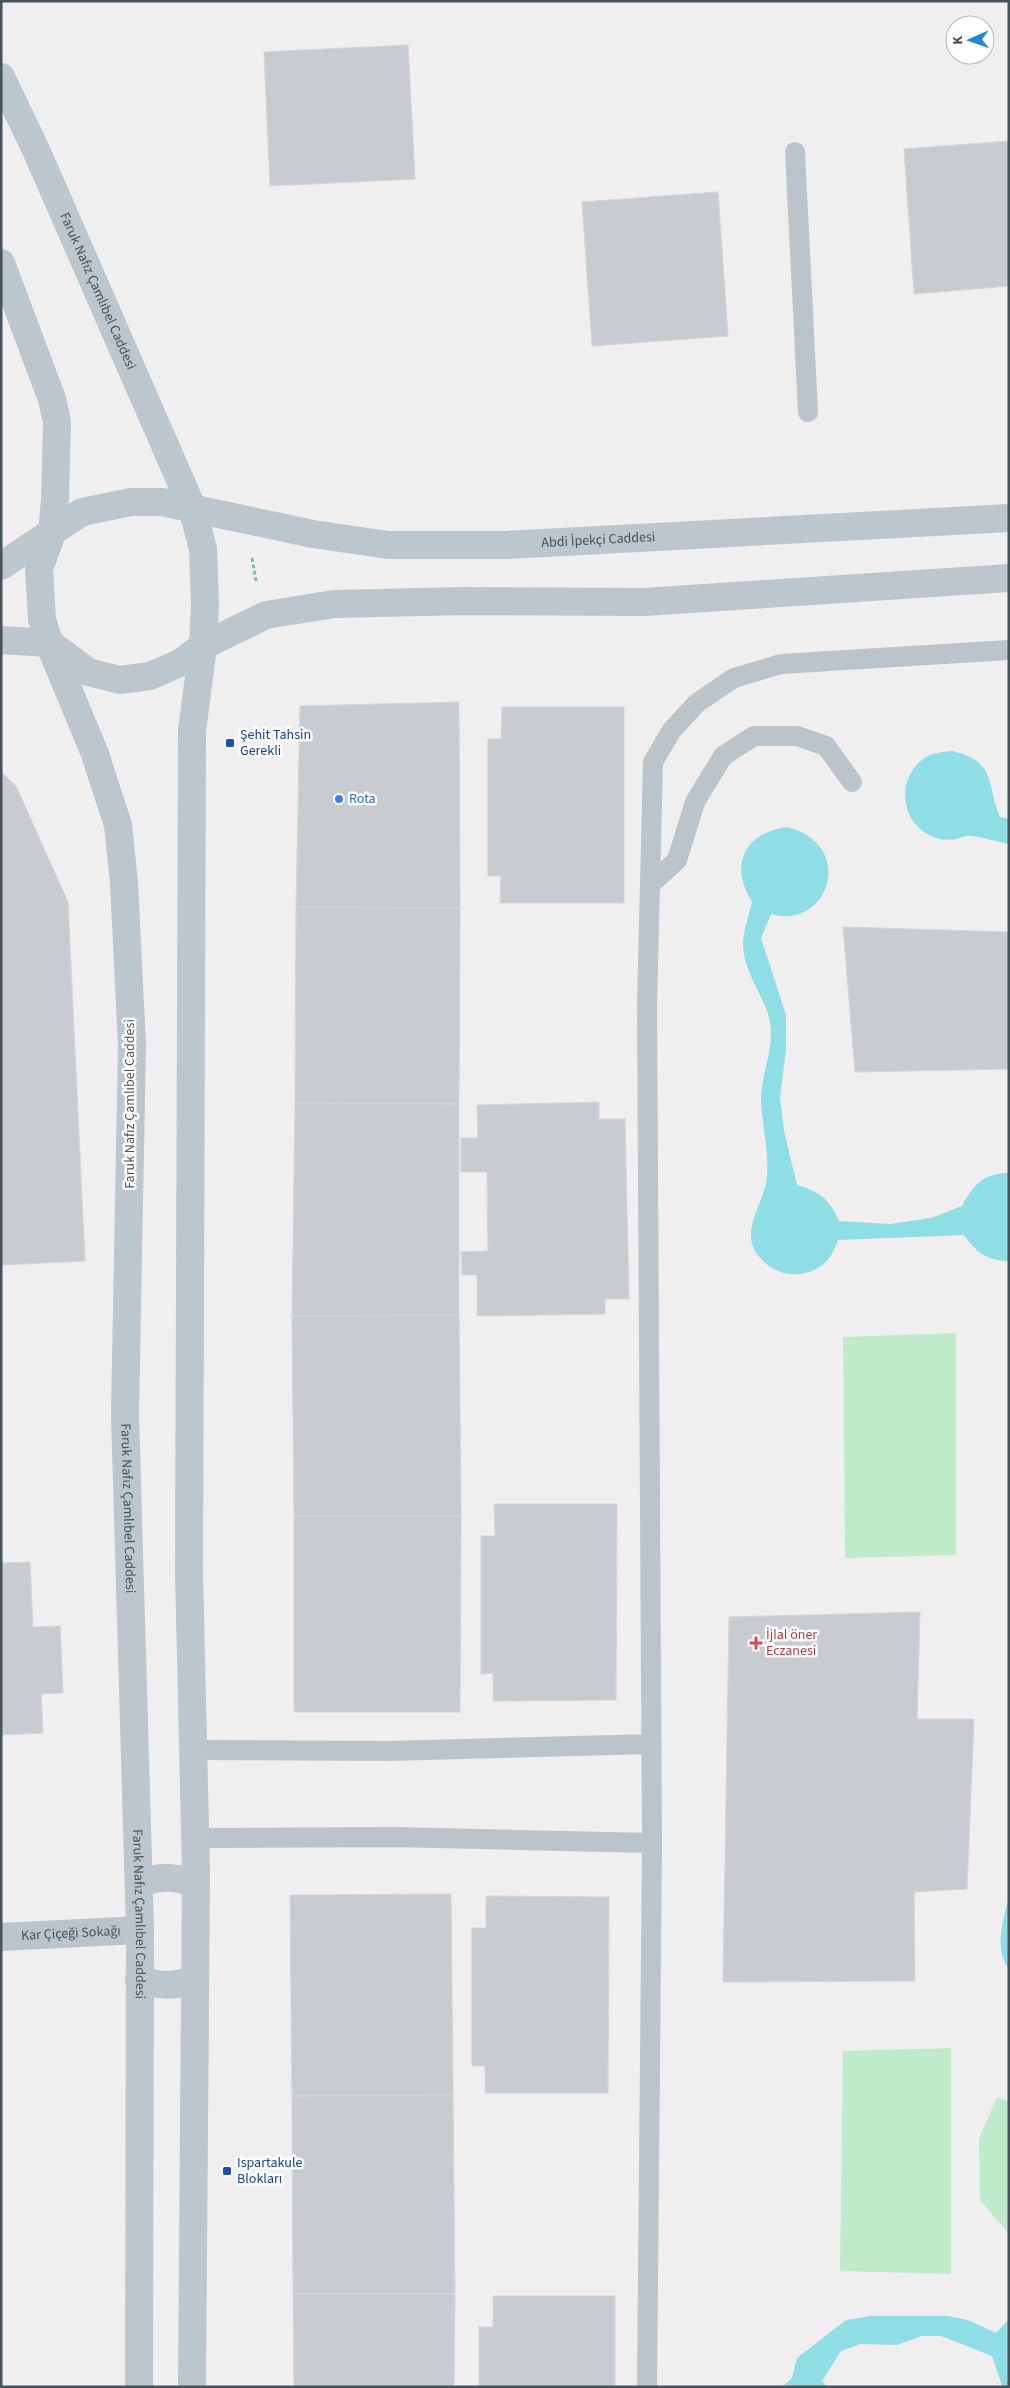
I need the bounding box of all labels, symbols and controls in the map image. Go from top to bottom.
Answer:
north arrow [945,15,995,65]
text: K [948,35,968,45]
street label: Faruk Nafız Çamlıbel Caddesi [54,209,141,373]
street label: Abdi İpekçi Caddesi [541,527,656,553]
place label: Şehit Tahsin Gerekli [240,725,311,761]
marker: Şehit Tahsin Gerekli [224,737,236,749]
place label: Rota [349,789,376,809]
marker: Rota [333,793,345,805]
street label: Faruk Nafız Çamlıbel Caddesi [120,1019,140,1189]
street label: Faruk Nafız Çamlıbel Caddesi [115,1423,140,1594]
place label: İjlal öner Eczanesi [766,1625,817,1661]
marker: İjlal öner Eczanesi [750,1637,762,1649]
street label: Faruk Nafız Çamlıbel Caddesi [127,1829,150,1999]
street label: Kar Çiçeği Sokağı [20,1921,121,1946]
place label: Ispartakule Blokları [237,2153,302,2189]
marker: Ispartakule Blokları [221,2165,233,2177]

